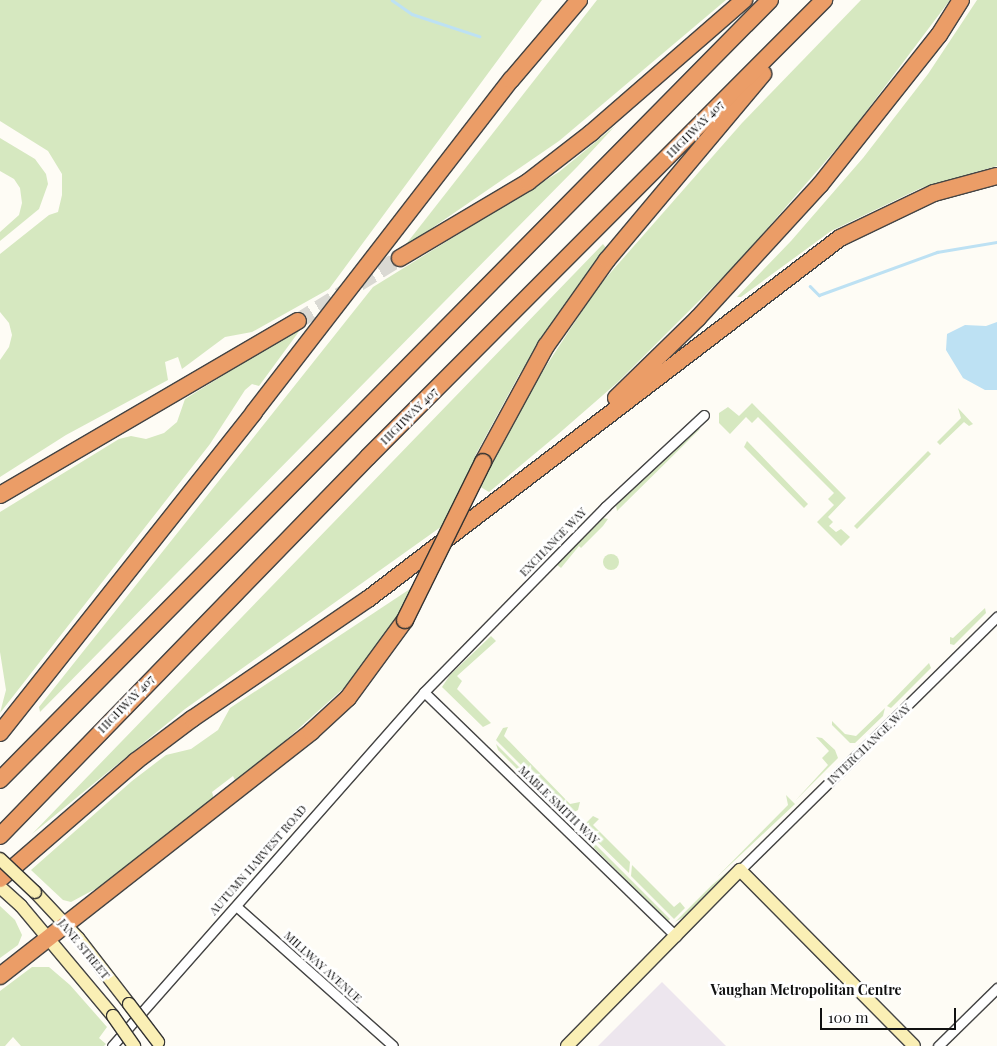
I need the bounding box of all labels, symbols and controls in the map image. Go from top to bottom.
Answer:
street label: HIGHWAY 407 [663,97,727,161]
street label: HIGHWAY 407 [377,384,441,448]
street label: EXCHANGE WAY [516,504,590,580]
street label: HIGHWAY 407 [94,672,158,736]
street label: INTERCHANGE WAY [824,700,914,788]
street label: MABLE SMITH WAY [515,763,603,847]
street label: AUTUMN HARVEST ROAD [206,802,310,918]
street label: JANE STREET [55,916,113,982]
street label: MILLWAY AVENUE [281,928,365,1006]
district label: Vaughan Metropolitan Centre [710,982,902,998]
scale bar [822,998,958,1030]
text: 100 m [828,1007,869,1027]

